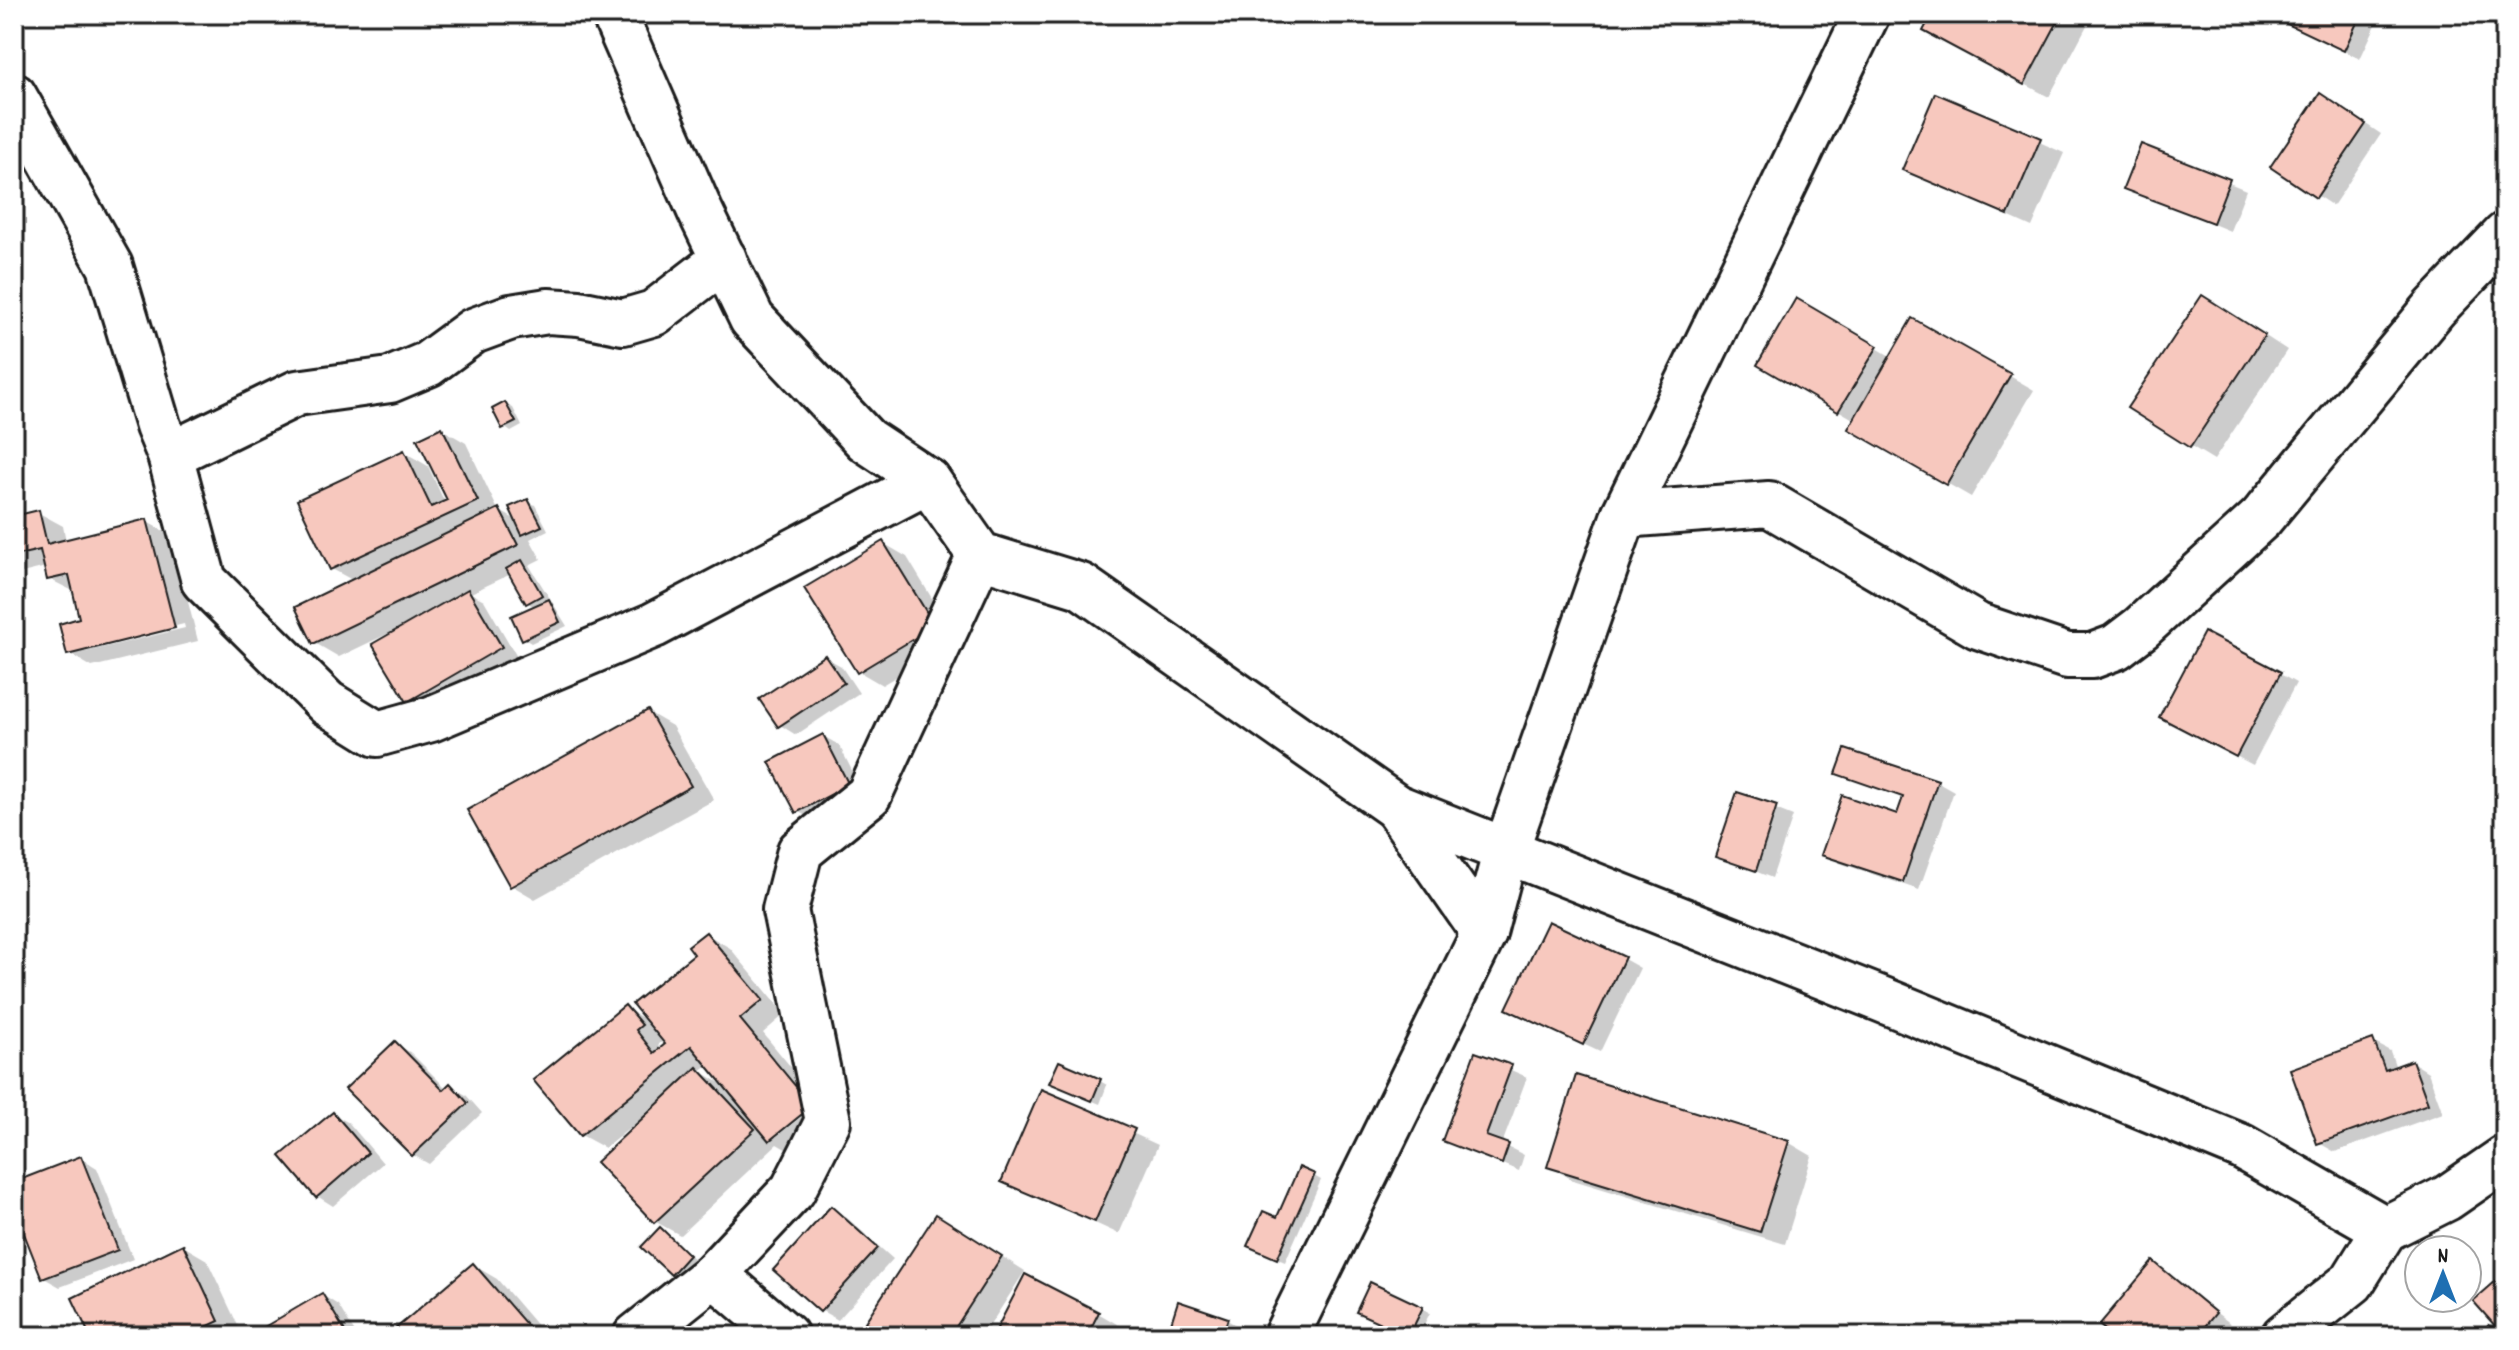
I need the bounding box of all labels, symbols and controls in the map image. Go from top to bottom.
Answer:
north arrow [2403,1234,2483,1314]
text: N [2438,1242,2449,1273]

